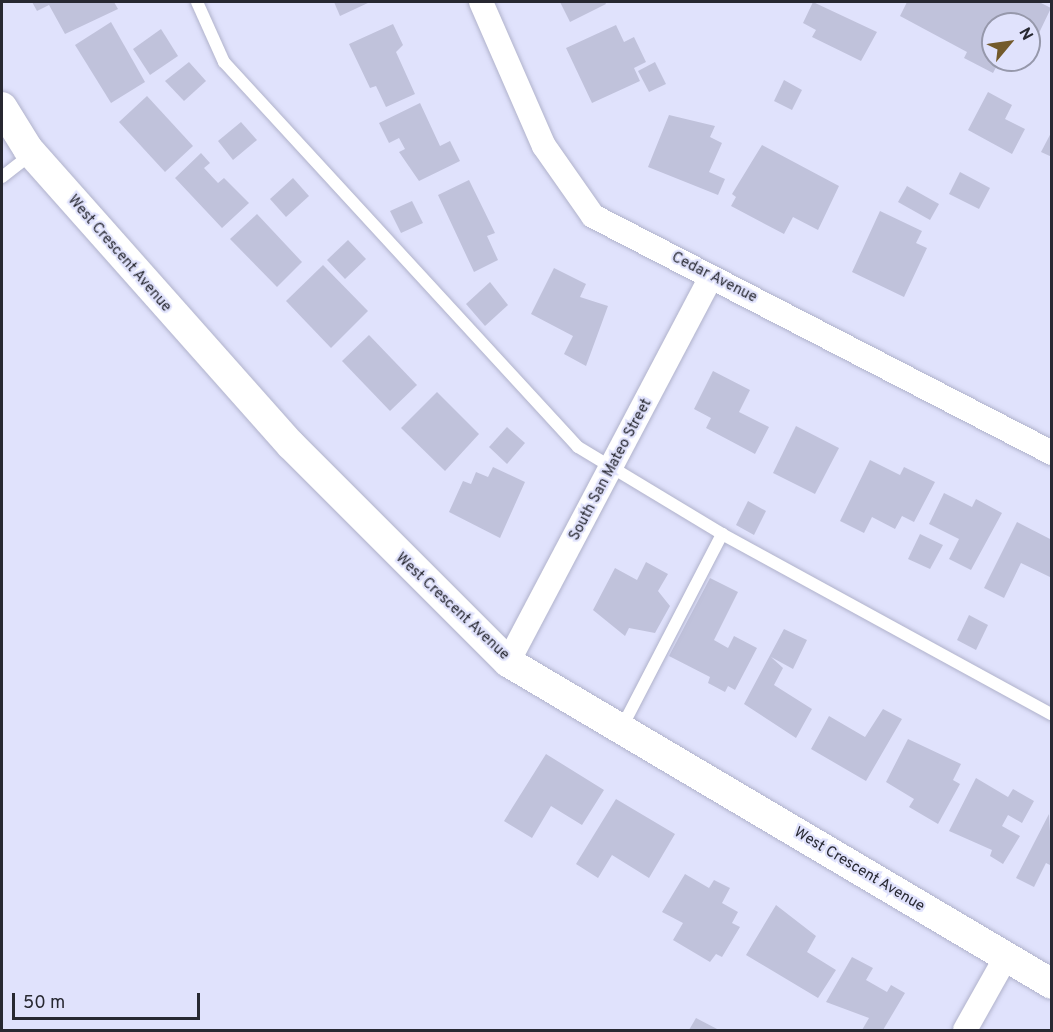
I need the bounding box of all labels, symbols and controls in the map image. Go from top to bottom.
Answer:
north arrow [981,12,1041,72]
text: N [1013,24,1037,44]
street label: West Crescent Avenue [63,192,175,316]
street label: Cedar Avenue [668,249,760,307]
street label: South San Mateo Street [566,396,656,544]
street label: West Crescent Avenue [391,549,513,665]
street label: West Crescent Avenue [790,824,928,916]
scale bar [15,981,202,1019]
text: 50 m [23,992,65,1015]

